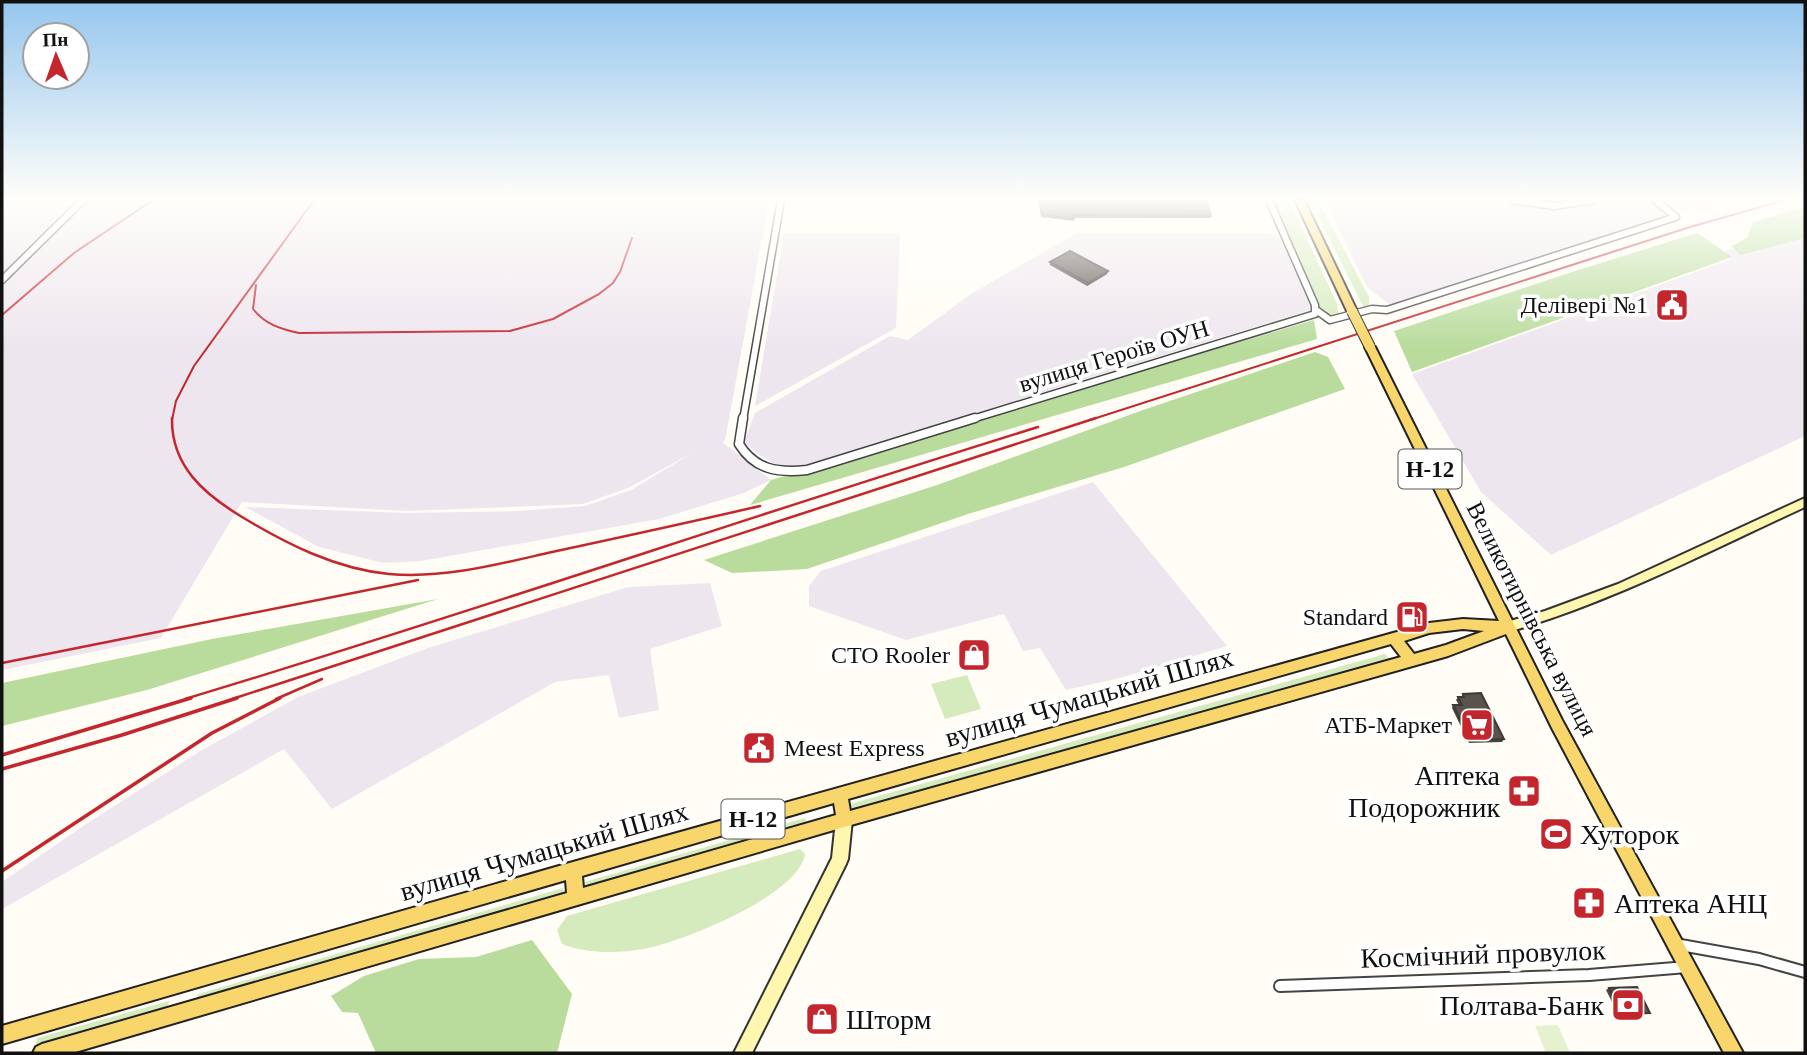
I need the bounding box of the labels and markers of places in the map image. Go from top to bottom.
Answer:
public building icon: Делівері №1 [1653,286,1691,324]
place label: Делівері №1 [1521,292,1648,318]
fuel station icon: Standard [1393,598,1431,636]
place label: Standard [1303,604,1388,630]
shop icon: СТО Rooler [955,636,993,674]
place label: СТО Rooler [831,642,950,668]
supermarket icon: АТБ-Маркет [1458,706,1496,744]
place label: АТБ-Маркет [1324,712,1453,738]
public building icon: Meest Express [740,729,778,767]
place label: Meest Express [784,735,925,761]
place label: Аптека Подорожник [1348,760,1501,823]
pharmacy icon: Аптека Подорожник [1505,772,1543,810]
sports icon: Хуторок [1537,815,1575,853]
place label: Хуторок [1580,819,1680,850]
pharmacy icon: Аптека АНЦ [1570,884,1608,922]
place label: Аптека АНЦ [1614,888,1767,919]
bank icon: Полтава-Банк [1609,986,1647,1024]
place label: Полтава-Банк [1439,990,1604,1021]
shop icon: Шторм [803,1000,841,1038]
place label: Шторм [846,1004,932,1035]

